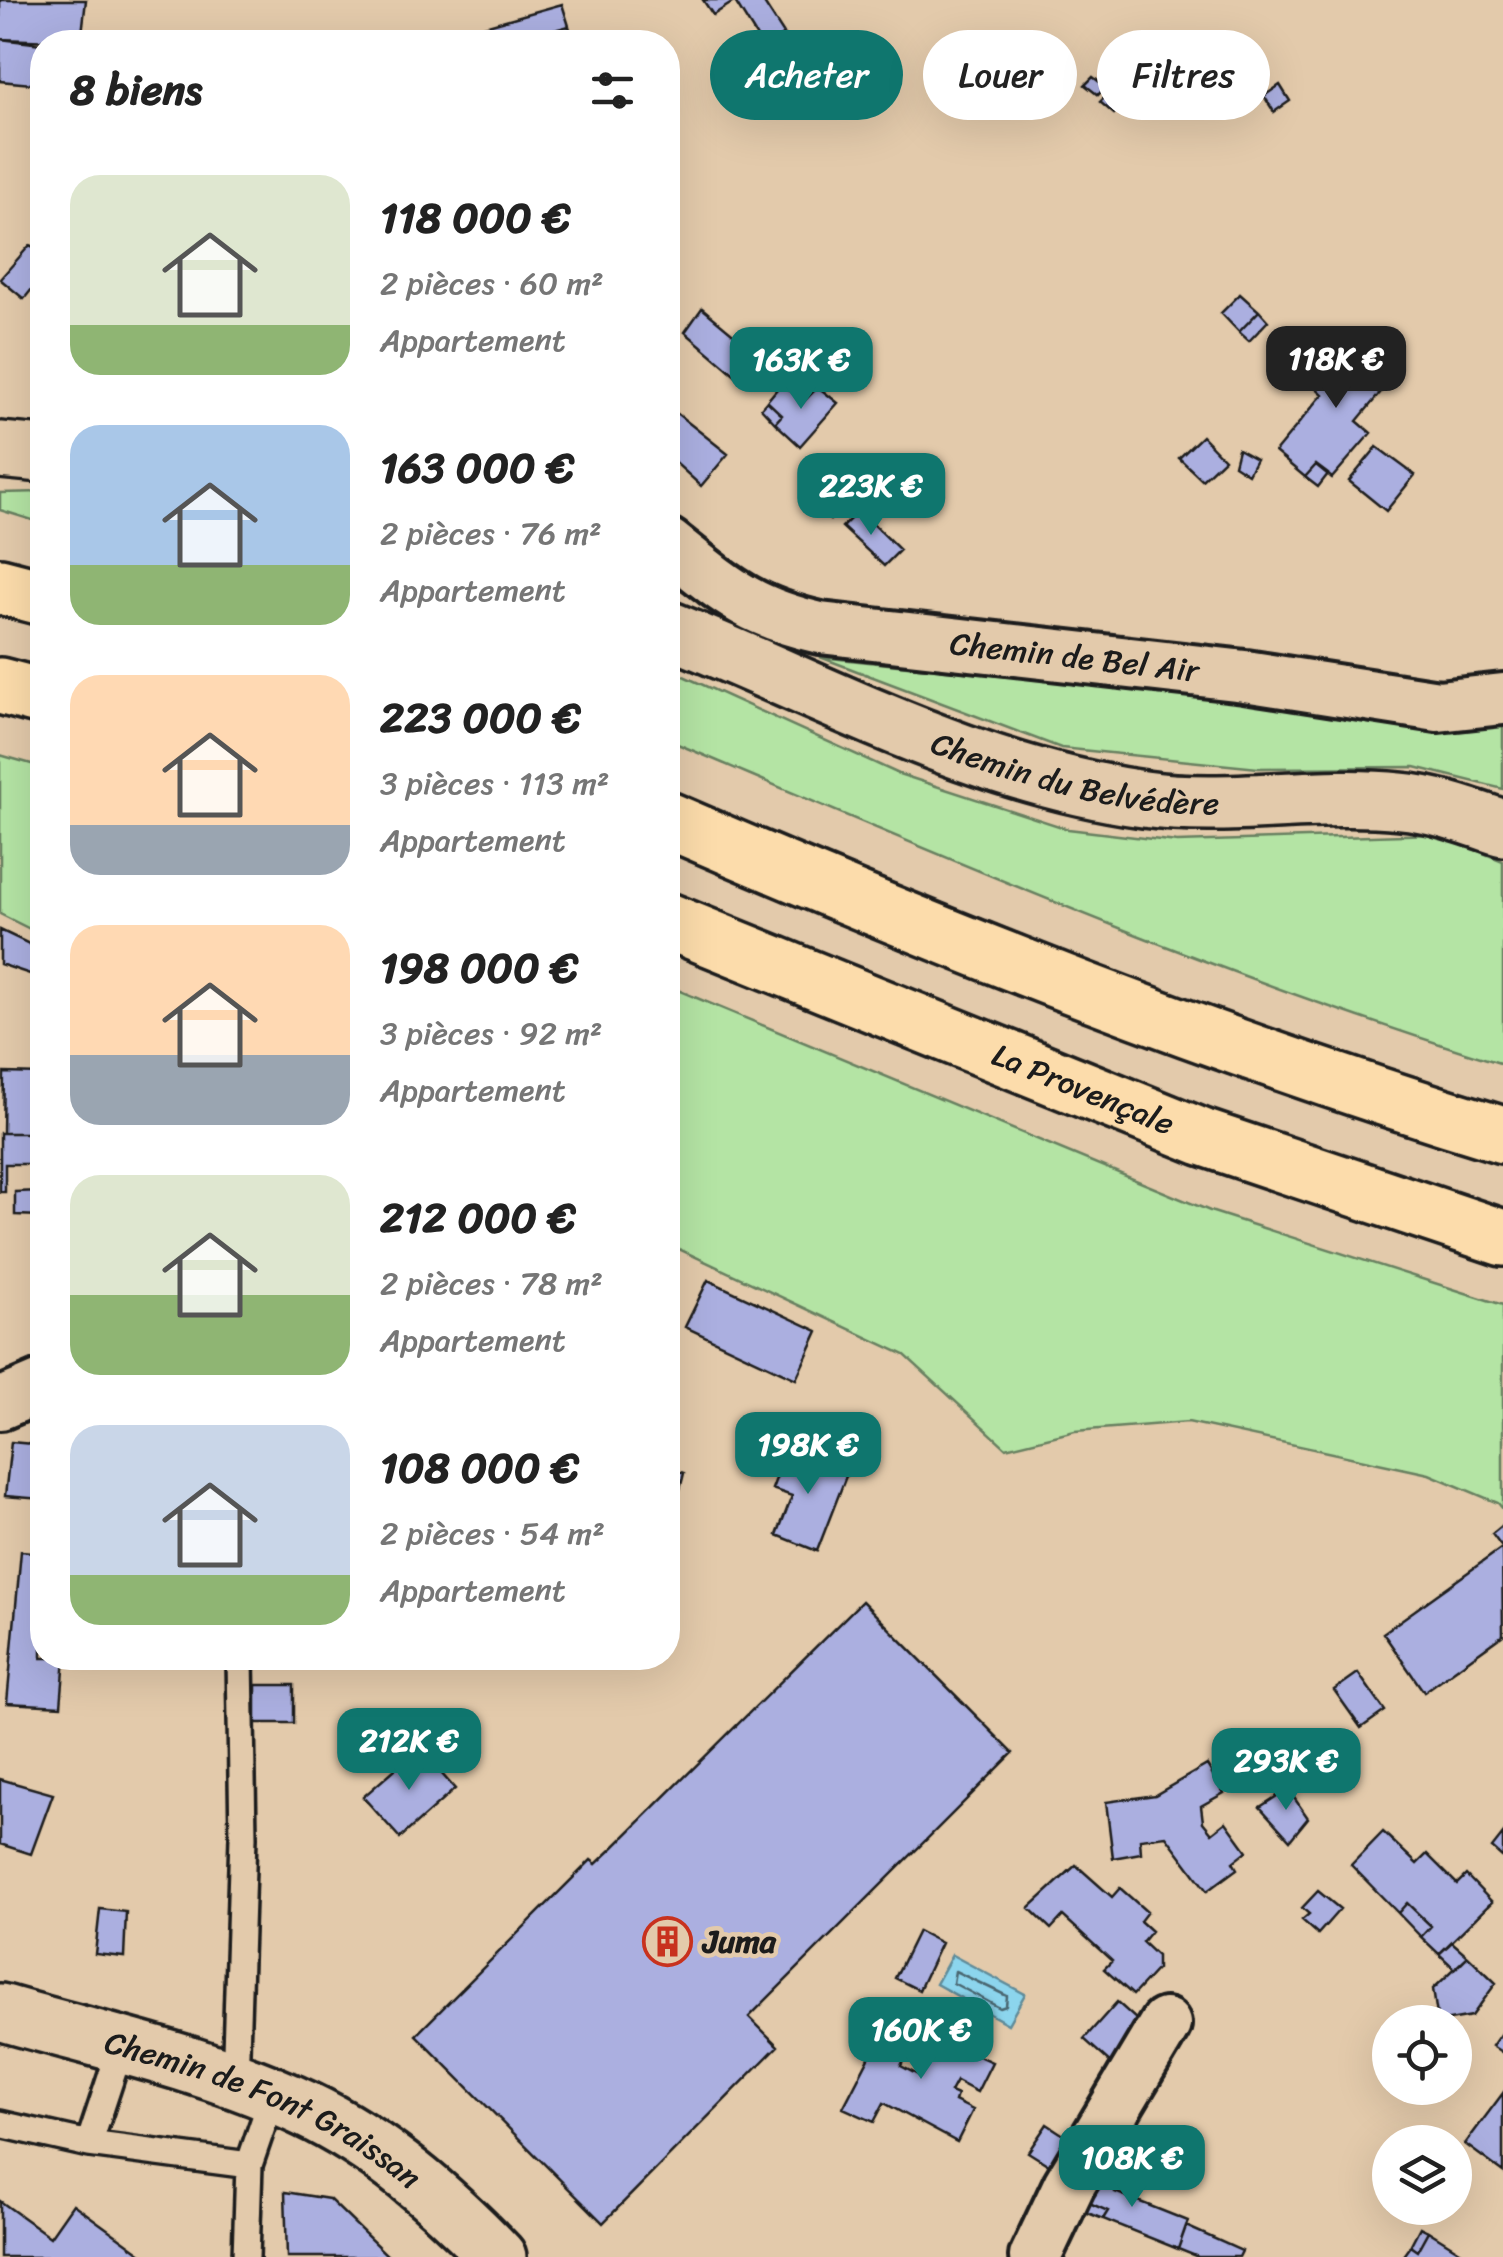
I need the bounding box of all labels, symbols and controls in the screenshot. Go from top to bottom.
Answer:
chip: Acheter [710,30,903,120]
chip: Louer [923,30,1077,120]
chip: Filtres [1097,30,1270,120]
text: 8 biens [70,53,202,127]
icon: filters [585,63,640,118]
text: 118 000 € [380,181,571,255]
icon: home [150,215,270,335]
text: 2 pièces · 60 m² [380,255,604,312]
text: Appartement [380,312,566,369]
pin: 118K € [1255,326,1417,411]
pin: 163K € [720,327,882,412]
text: 118K € [1288,330,1384,387]
text: 163K € [752,331,850,388]
text: 163 000 € [380,431,574,505]
pin: 223K € [790,453,952,538]
text: 223K € [819,457,923,514]
icon: home [150,465,270,585]
text: 2 pièces · 76 m² [380,505,602,562]
text: Appartement [380,562,566,619]
street label: Chemin de Bel Air [947,614,1204,699]
text: 223 000 € [380,681,581,755]
icon: home [150,715,270,835]
street label: Chemin du Belvédère [923,715,1219,832]
text: 3 pièces · 113 m² [380,755,609,812]
text: Appartement [380,812,566,869]
text: 198 000 € [380,931,579,1005]
icon: home [150,965,270,1085]
text: 3 pièces · 92 m² [380,1005,602,1062]
street label: La Provençale [983,1026,1183,1152]
text: Appartement [380,1062,566,1119]
text: 212 000 € [380,1181,576,1255]
icon: home [150,1215,270,1335]
text: 2 pièces · 78 m² [380,1255,603,1312]
text: Appartement [380,1312,566,1369]
pin: 198K € [727,1412,889,1497]
text: 198K € [757,1416,859,1473]
text: 108 000 € [380,1431,579,1505]
icon: home [150,1465,270,1585]
text: 2 pièces · 54 m² [380,1505,605,1562]
text: Appartement [380,1562,566,1619]
pin: 212K € [328,1708,490,1793]
text: 212K € [359,1712,459,1769]
pin: 293K € [1205,1728,1367,1813]
text: 293K € [1234,1732,1338,1789]
place label: Juma [701,1913,777,1970]
building icon: Juma [642,1915,694,1967]
pin: 160K € [840,1997,1002,2082]
text: 160K € [870,2001,972,2058]
map controls [1372,2005,1472,2225]
button: locate [1372,2005,1472,2105]
street label: Chemin de Font Graissan [98,2013,435,2204]
pin: 108K € [1051,2125,1213,2210]
button: layers [1372,2125,1472,2225]
text: 108K € [1081,2129,1183,2186]

